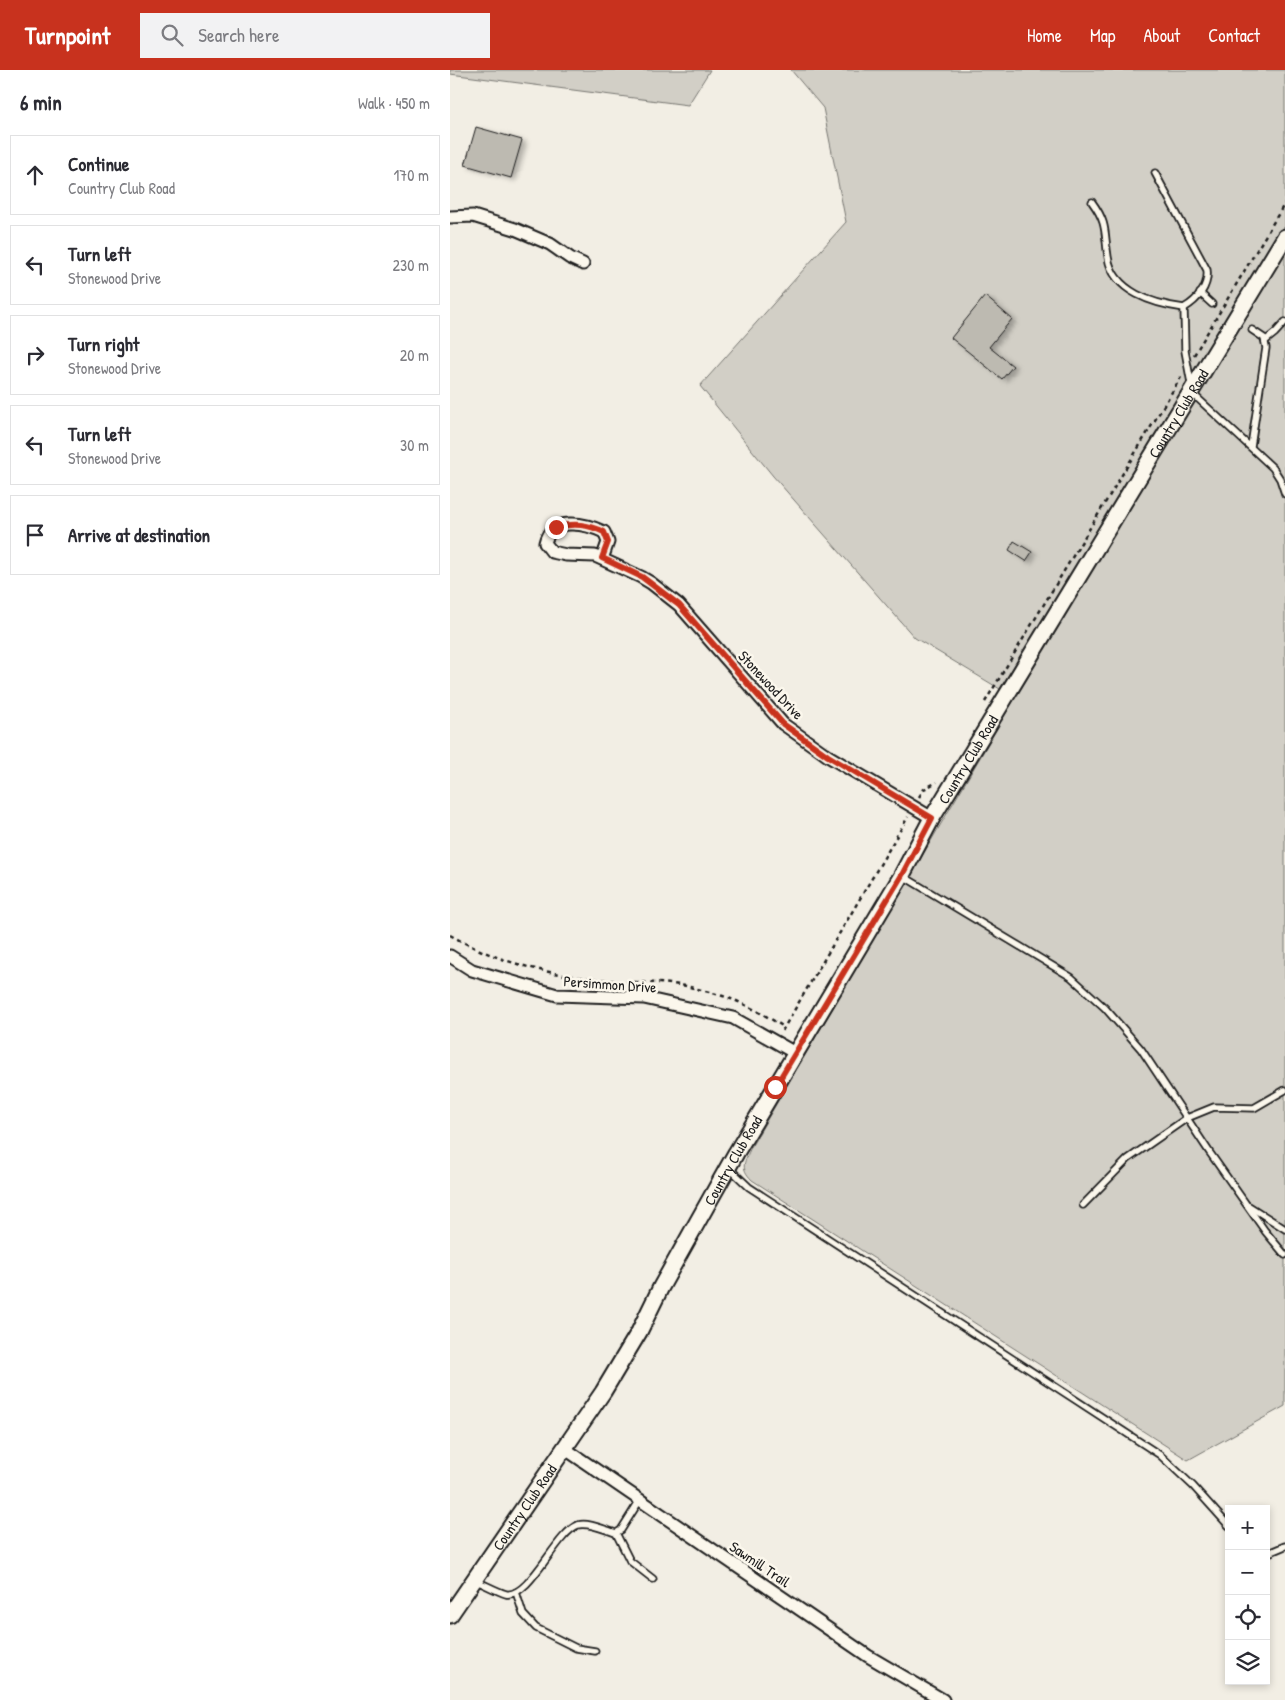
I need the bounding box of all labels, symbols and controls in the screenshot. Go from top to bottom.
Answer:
search box [140,13,490,58]
text: Turnpoint [25,19,110,51]
icon: search [158,21,186,49]
text: Search here [198,22,280,48]
text: Home [1027,23,1062,48]
text: Map [1090,23,1115,48]
text: About [1143,23,1180,48]
text: Contact [1208,23,1260,48]
text: 6 min [20,88,62,117]
text: Walk · 450 m [358,92,430,114]
text: Continue [68,151,129,177]
icon: ahead [21,161,49,189]
text: 170 m [394,164,429,186]
text: Country Club Road [68,177,175,199]
text: Turn left [68,241,131,267]
icon: left [21,251,49,279]
text: 230 m [393,254,429,276]
text: Stonewood Drive [68,267,161,289]
text: Turn right [68,331,139,357]
icon: right [21,341,49,369]
text: 20 m [400,344,429,366]
text: Stonewood Drive [68,357,161,379]
street label: Country Club Road [1143,365,1213,461]
text: Turn left [68,421,131,447]
icon: left [21,431,49,459]
text: 30 m [400,434,429,456]
text: Stonewood Drive [68,447,161,469]
route end [545,516,568,539]
icon: arrive [21,521,49,549]
text: Arrive at destination [68,522,210,548]
street label: Stonewood Drive [734,646,809,724]
street label: Country Club Road [933,711,1003,808]
street label: Persimmon Drive [563,970,657,998]
route start [764,1076,787,1099]
street label: Country Club Road [698,1111,767,1209]
street label: Country Club Road [487,1460,561,1554]
map controls [1225,1505,1270,1685]
button: + [1225,1505,1270,1550]
street label: Sawmill Trail [725,1536,795,1592]
button: − [1225,1550,1270,1595]
button: locate [1225,1595,1270,1640]
button: layers [1225,1640,1270,1685]

